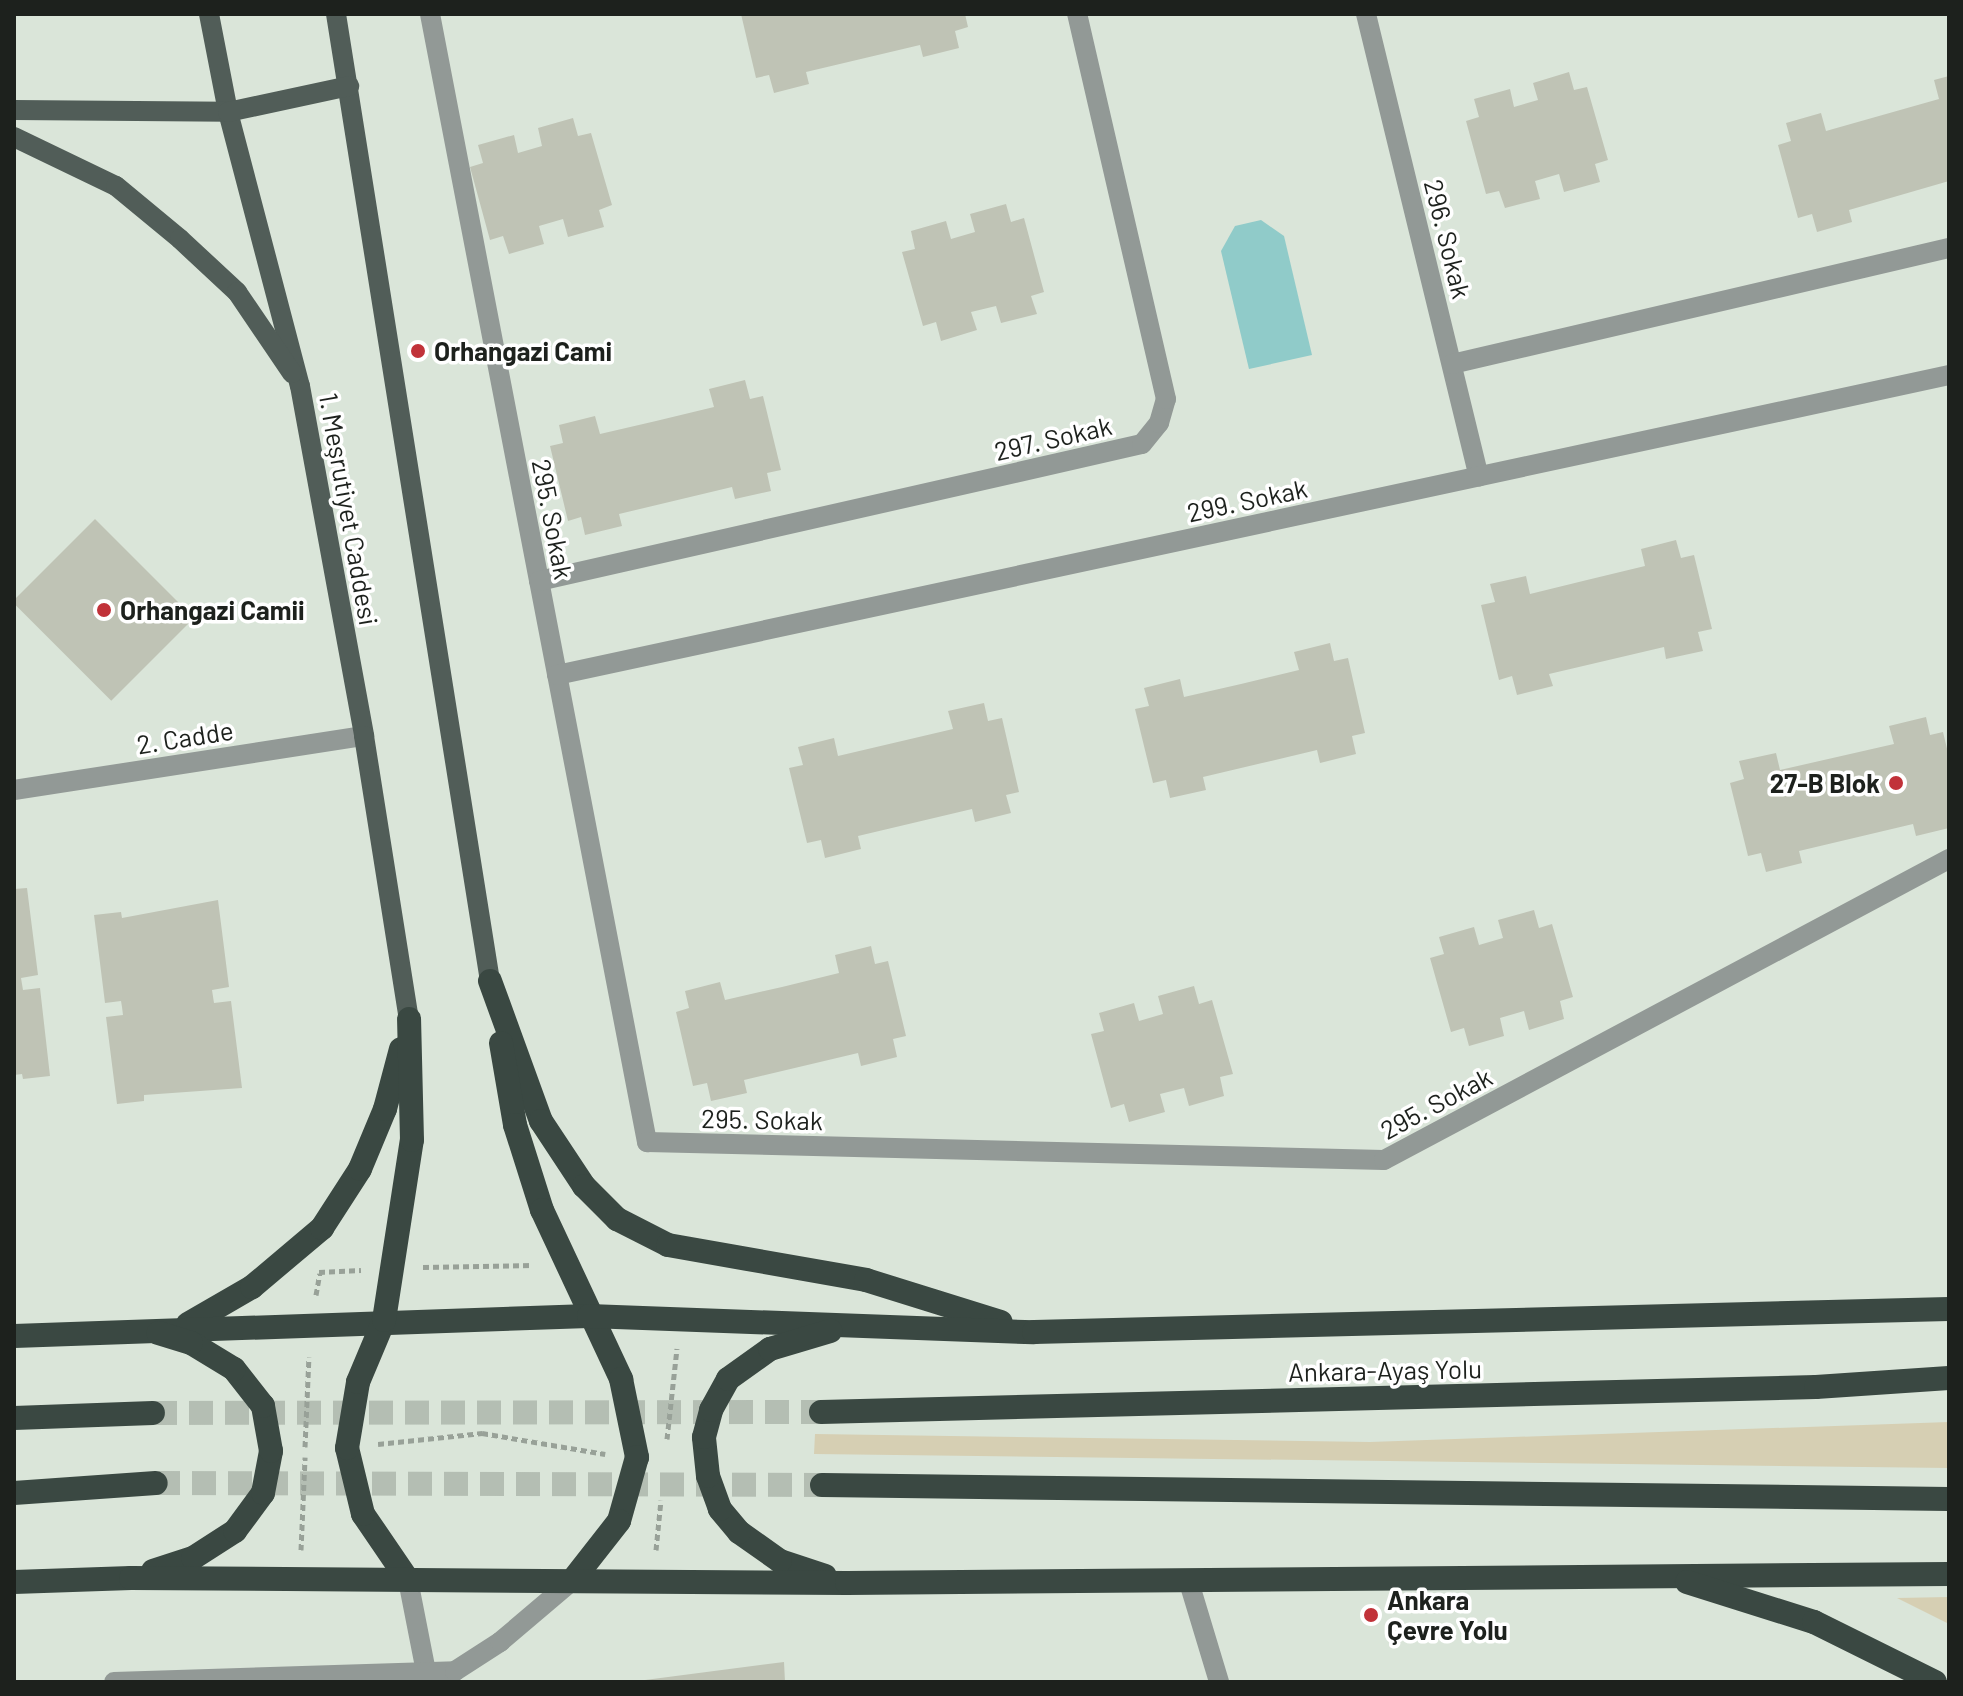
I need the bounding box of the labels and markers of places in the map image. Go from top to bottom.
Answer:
place label: Orhangazi Cami [434,335,612,367]
marker: Orhangazi Cami [409,342,427,360]
place label: Orhangazi Camii [120,594,305,626]
marker: Orhangazi Camii [95,601,113,619]
place label: 27-B Blok [1770,767,1880,799]
marker: 27-B Blok [1887,774,1905,792]
place label: Ankara Çevre Yolu [1387,1584,1508,1646]
marker: Ankara Çevre Yolu [1362,1606,1380,1624]

